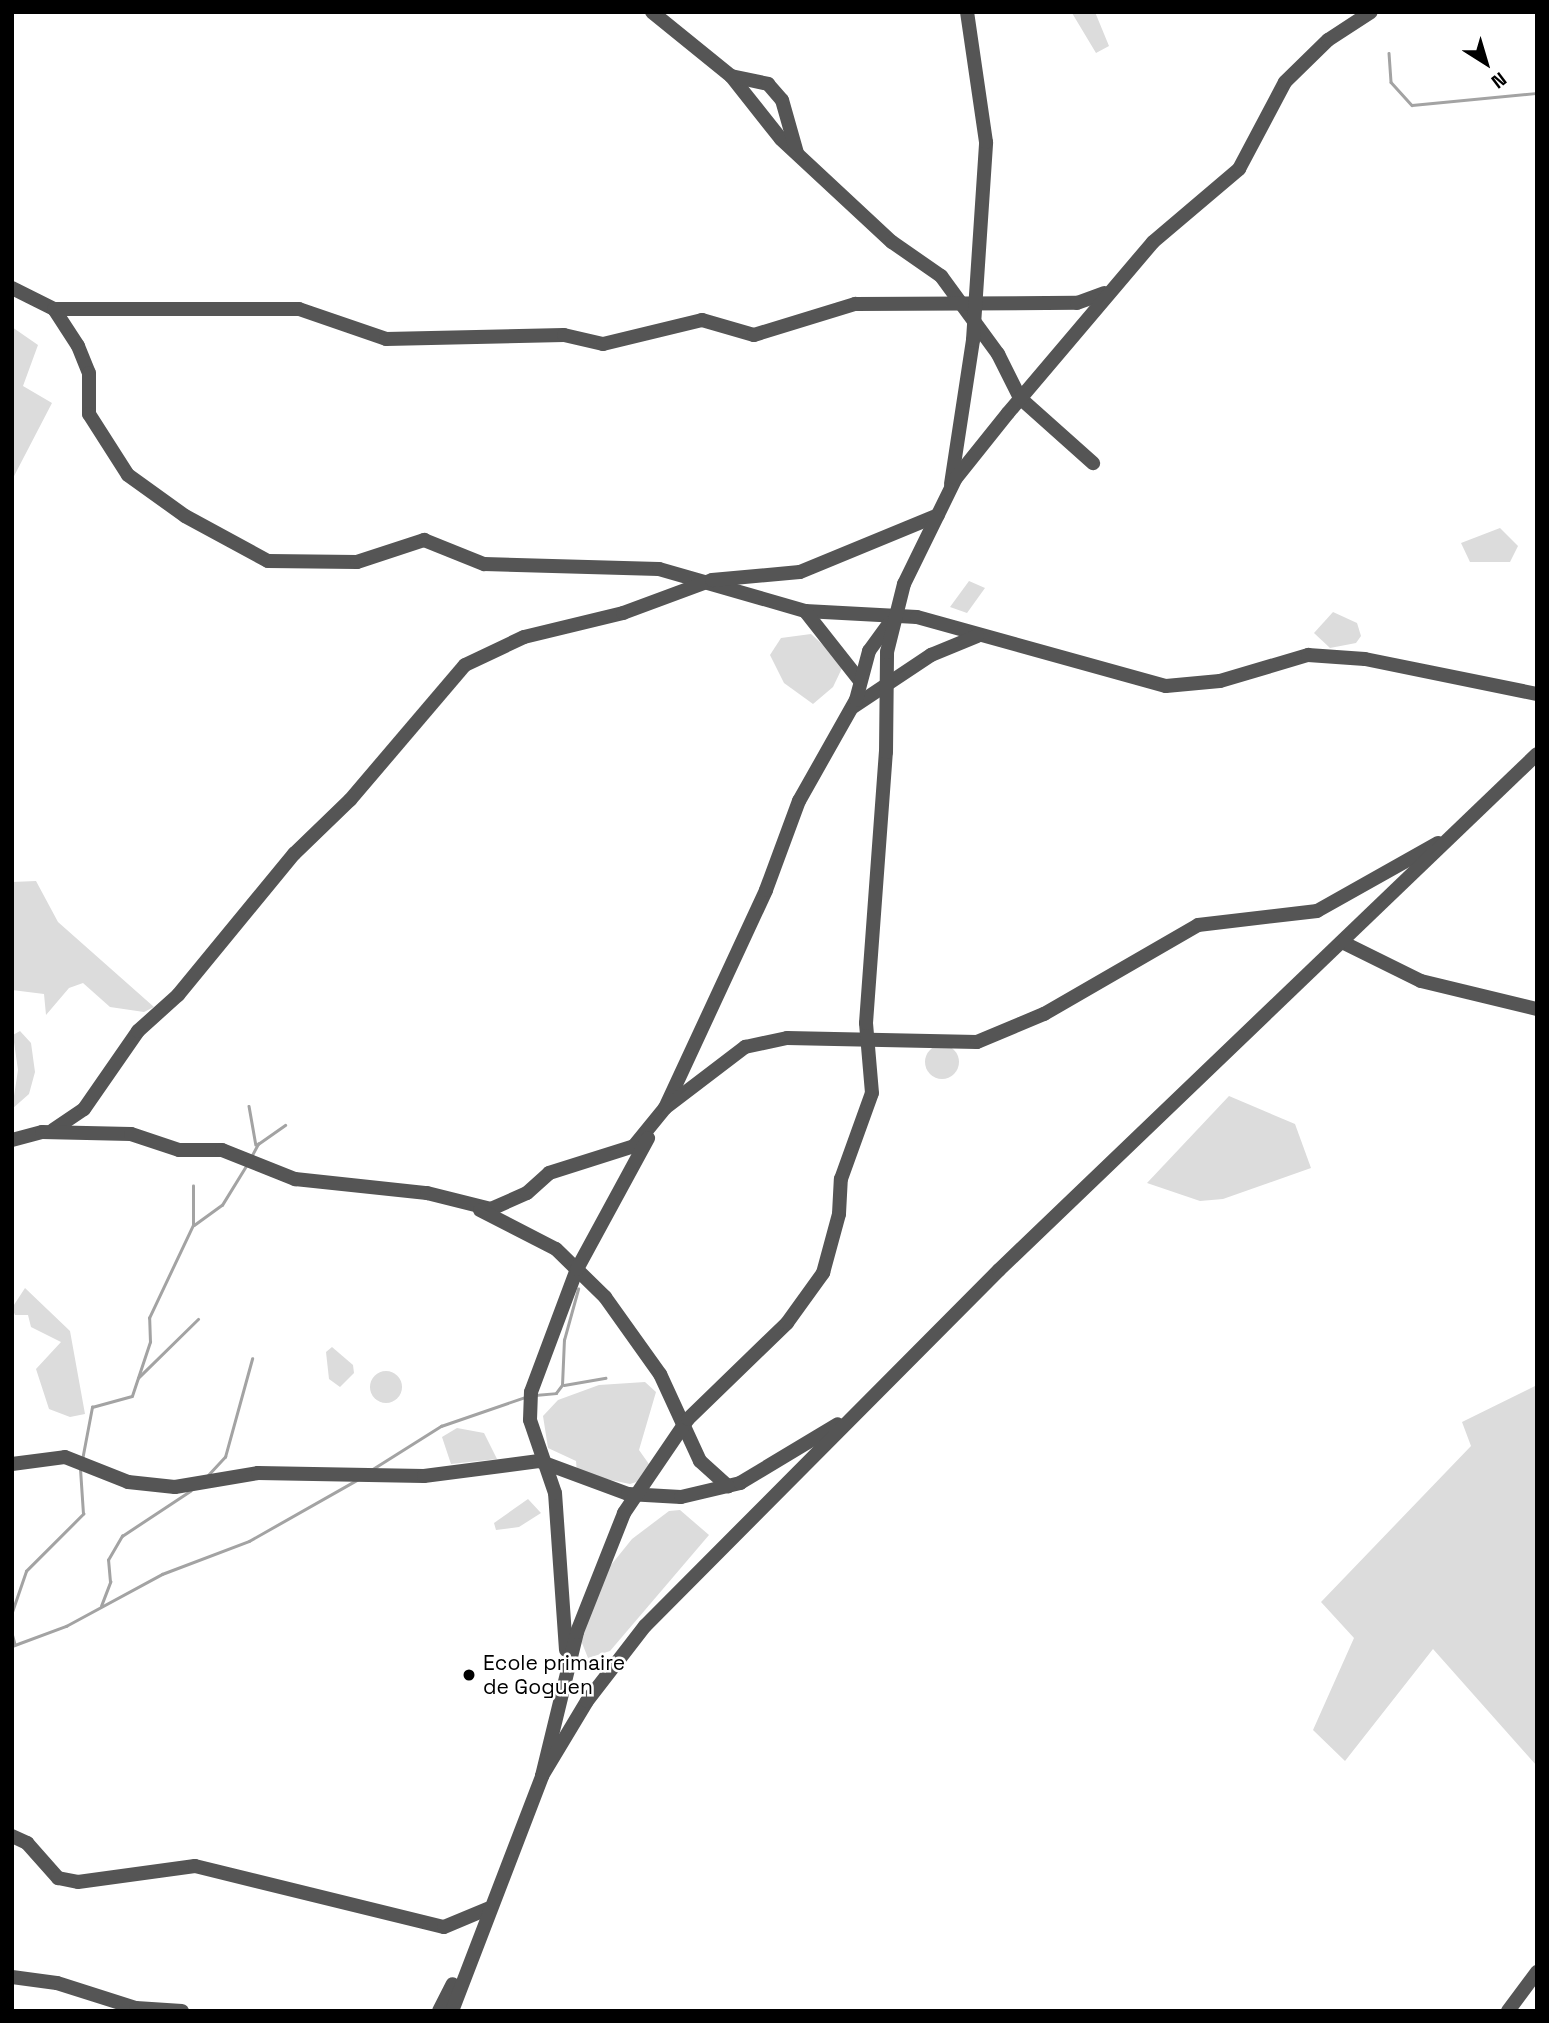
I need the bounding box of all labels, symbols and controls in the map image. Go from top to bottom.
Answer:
north arrow [1451,28,1521,98]
text: N [1486,66,1512,94]
place label: Ecole primaire de Goguen [483,1650,625,1700]
marker: Ecole primaire de Goguen [461,1667,477,1683]

